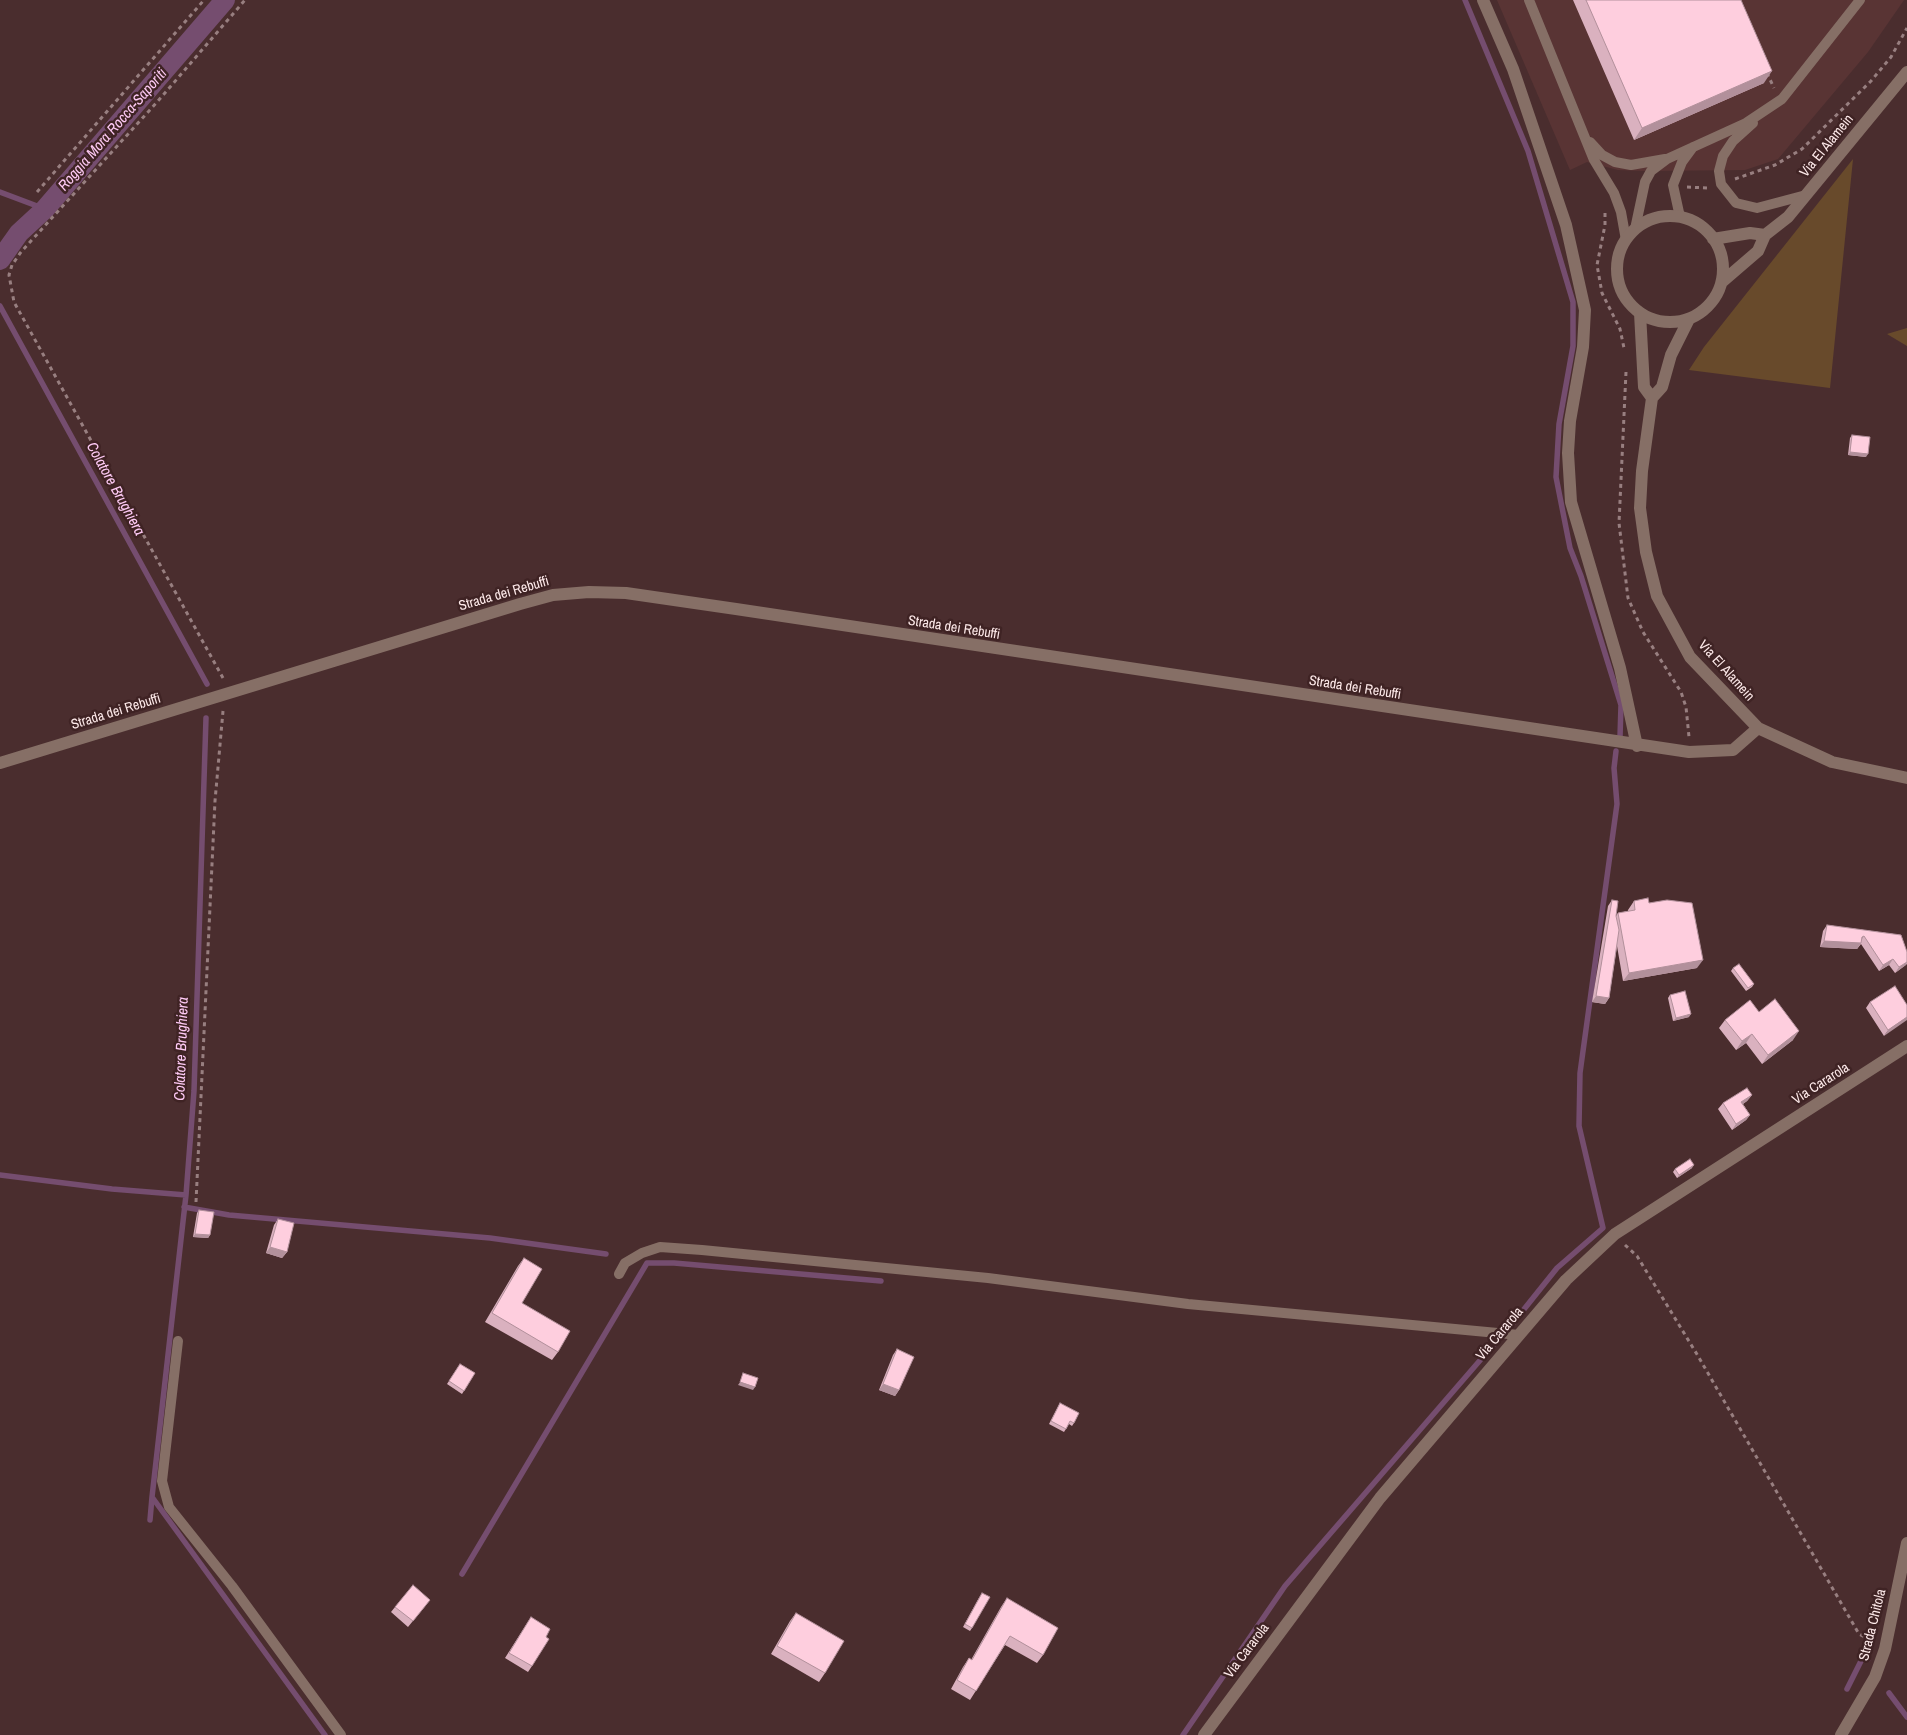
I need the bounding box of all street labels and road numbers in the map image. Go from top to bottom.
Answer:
street label: Via El Alamein [1797,111,1857,181]
street label: Strada dei Rebuffi [457,573,551,615]
street label: Strada dei Rebuffi [907,612,1001,644]
street label: Via El Alamein [1694,637,1758,705]
street label: Strada dei Rebuffi [1308,672,1402,704]
street label: Strada dei Rebuffi [69,690,163,734]
street label: Via Cararola [1789,1059,1853,1109]
street label: Via Cararola [1473,1304,1527,1364]
street label: Strada Chitola [1856,1587,1890,1663]
street label: Via Cararola [1221,1620,1273,1682]

